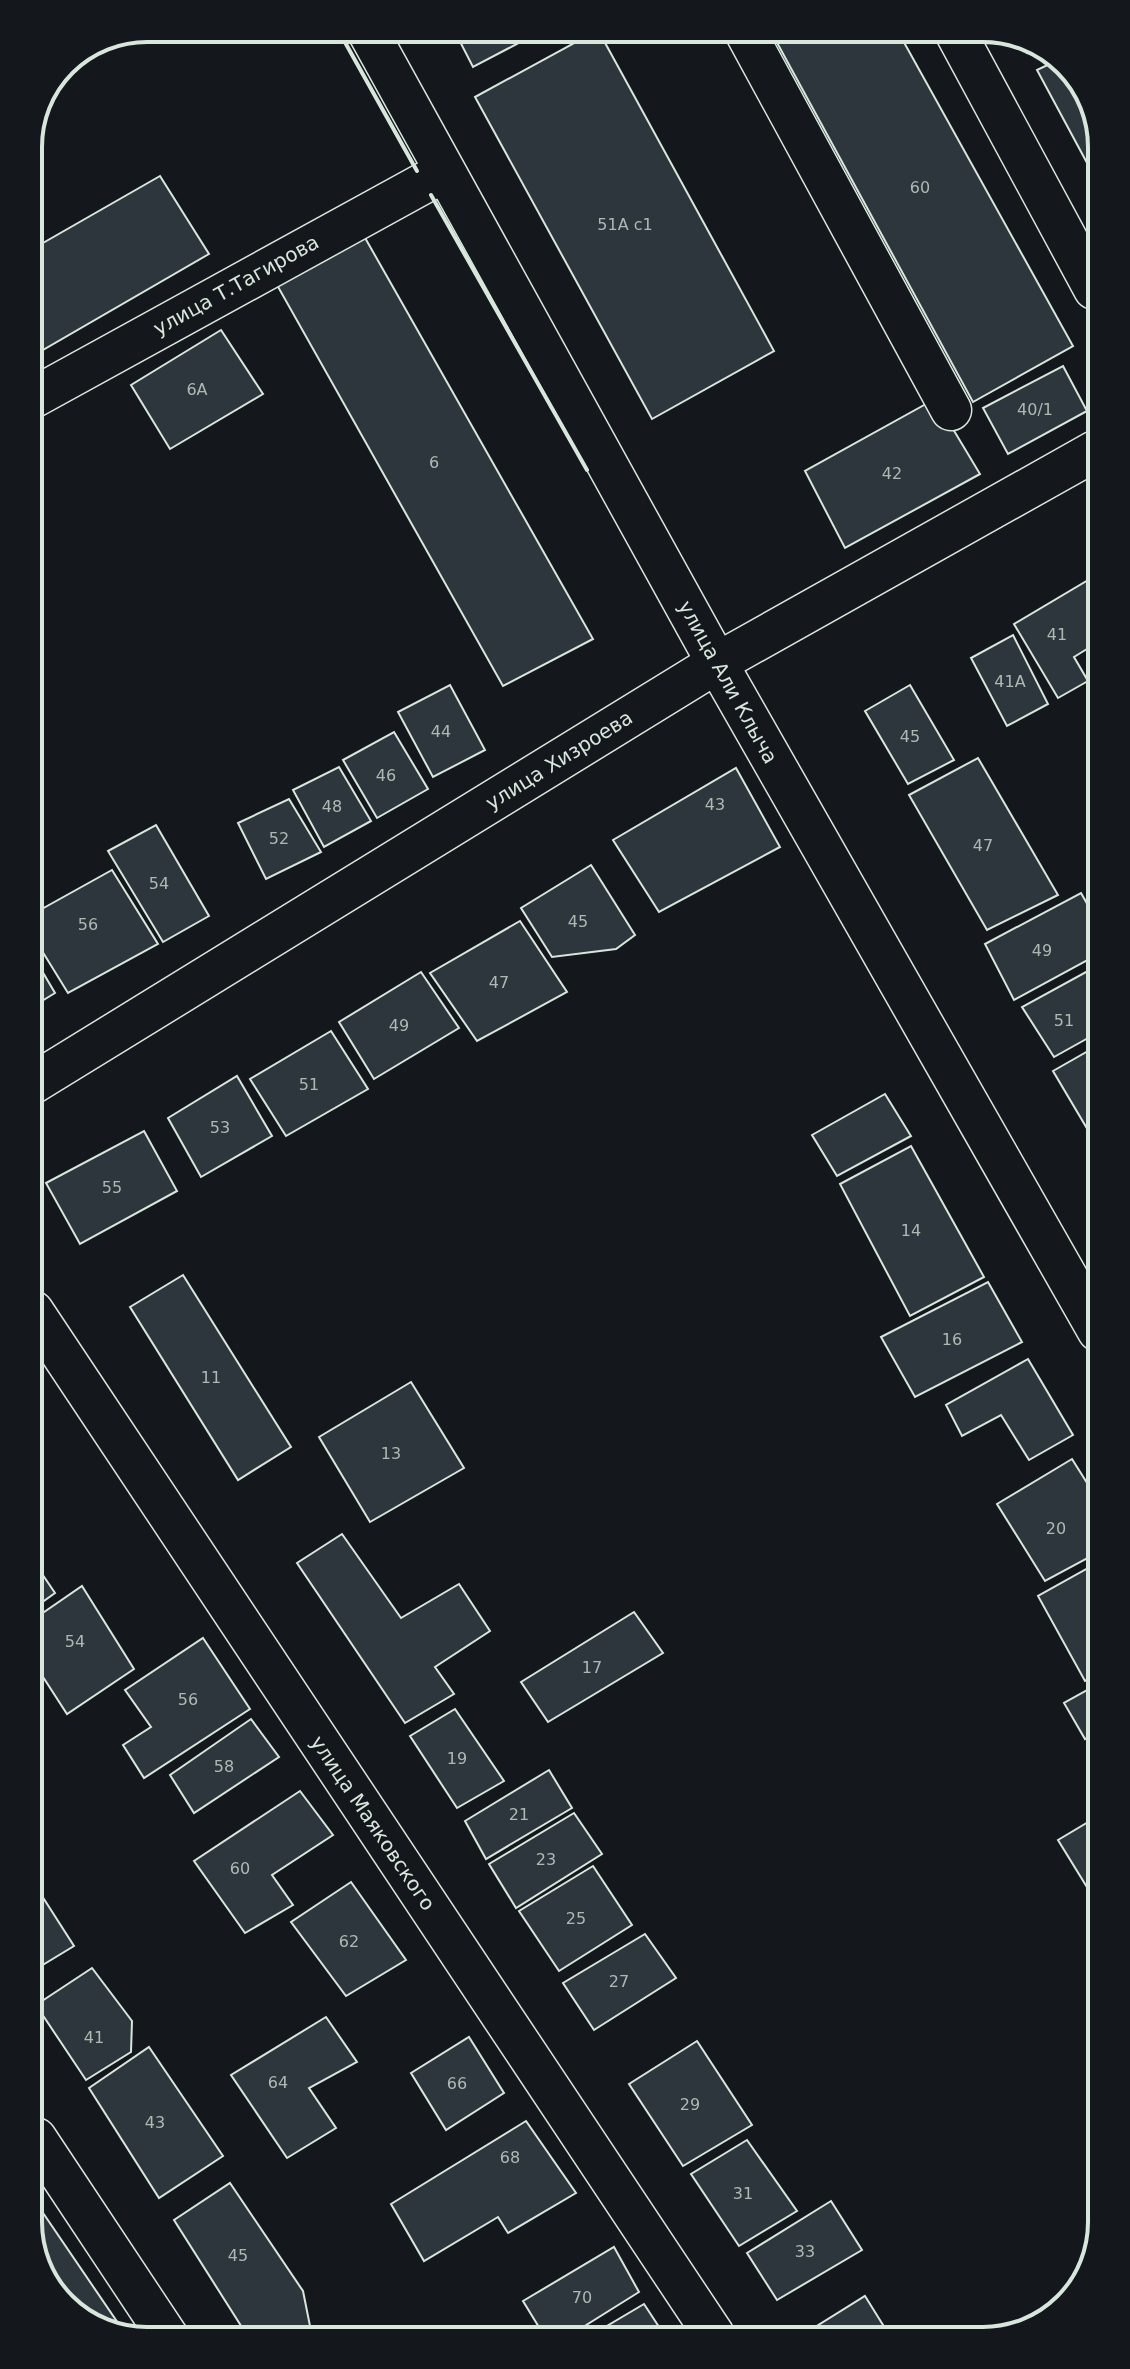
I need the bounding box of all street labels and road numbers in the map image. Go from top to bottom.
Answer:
street label: улица Т.Тагирова [149,230,323,340]
street label: улица Али Клыча [673,596,783,768]
street label: улица Хизроева [481,705,637,815]
street label: улица Маяковского [306,1731,440,1915]

